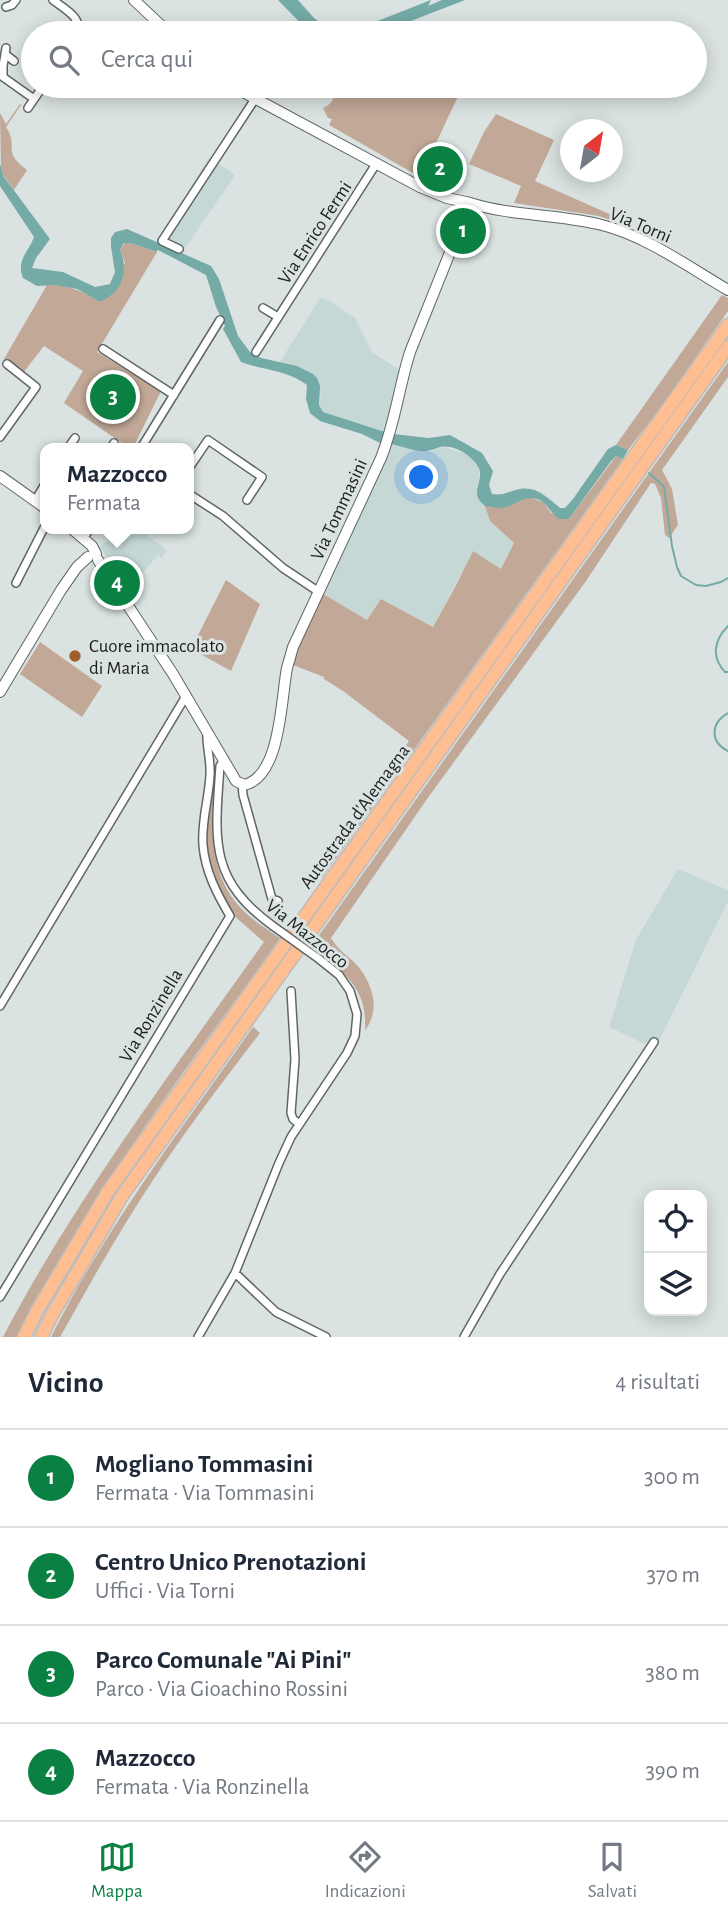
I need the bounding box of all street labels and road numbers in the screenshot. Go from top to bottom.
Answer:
street label: Via Enrico Fermi [275,178,356,288]
street label: Via Torni [607,204,674,247]
street label: Via Tommasini [308,456,371,563]
street label: Autostrada d'Alemagna [297,741,414,892]
street label: Via Mazzocco [262,896,352,972]
street label: Via Ronzinella [116,966,187,1066]

